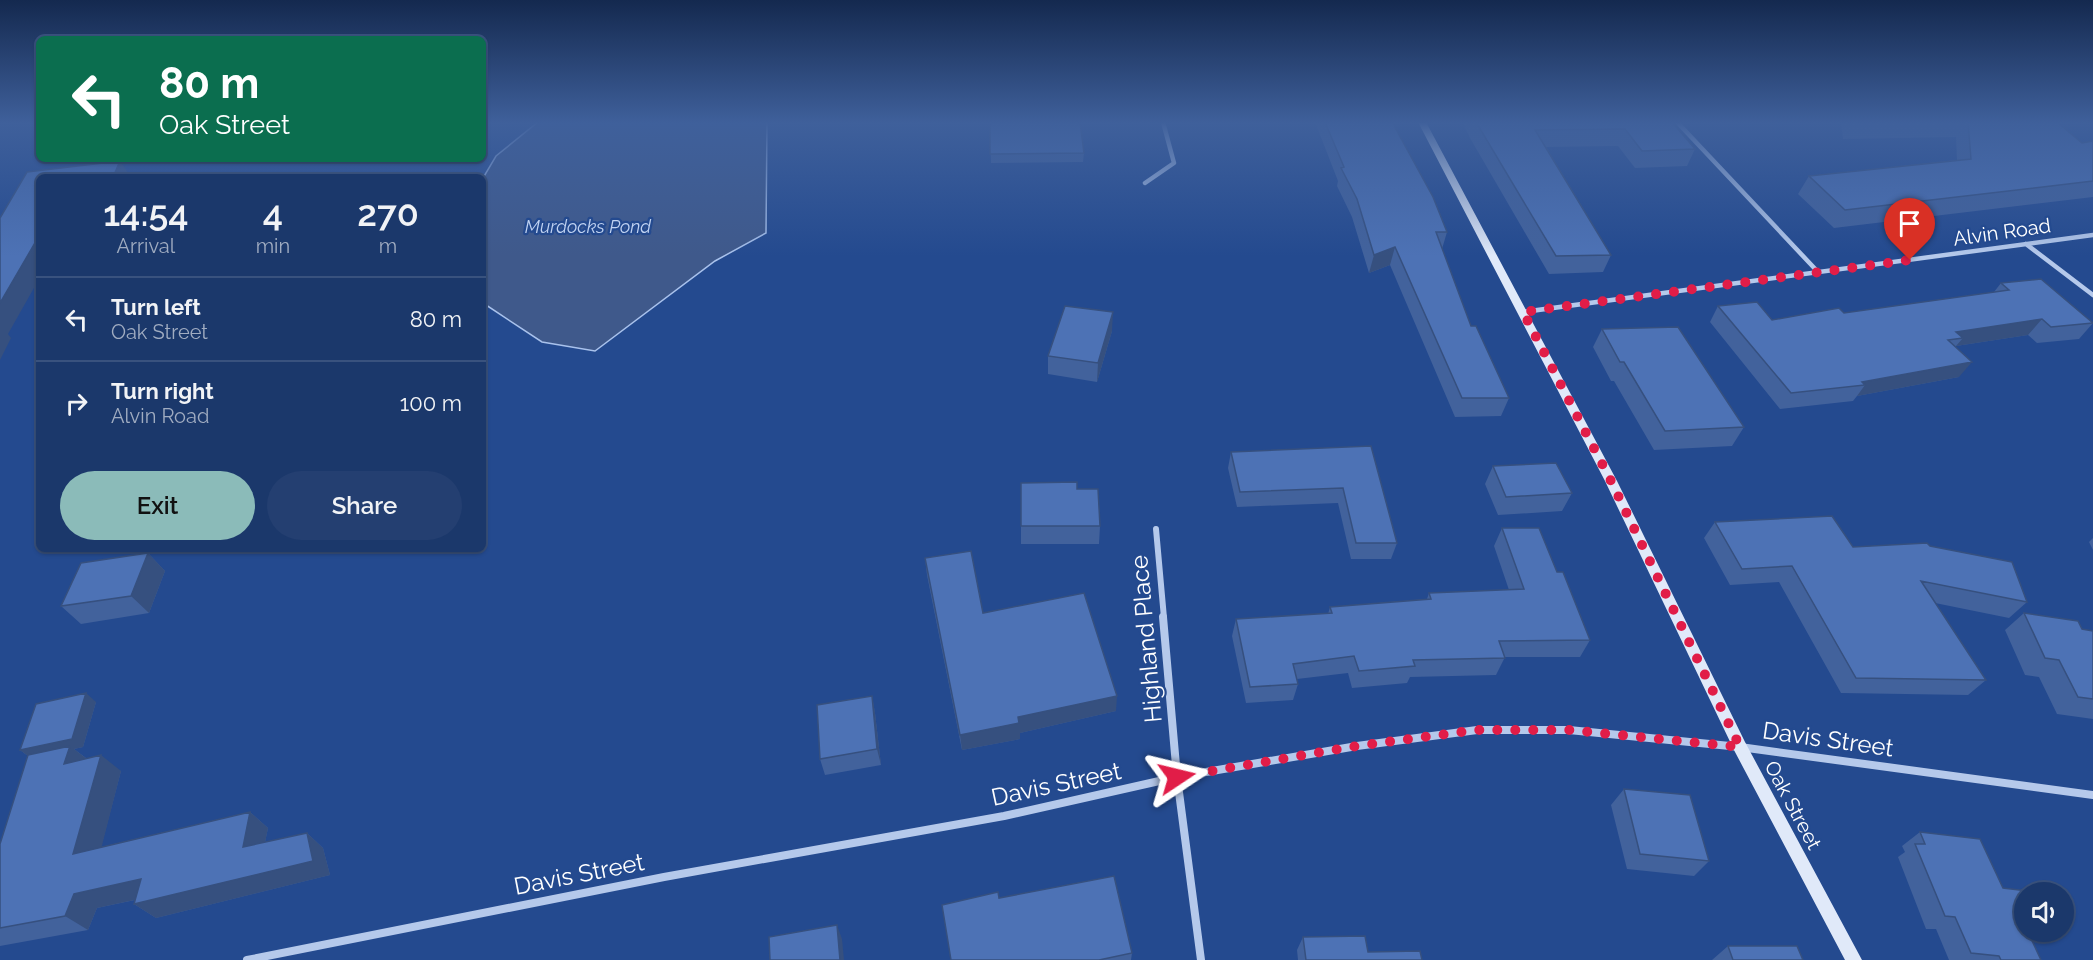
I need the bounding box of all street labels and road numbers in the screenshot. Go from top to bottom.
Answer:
street label: Alvin Road [1952,213,2052,251]
street label: Highland Place [1124,554,1168,724]
street label: Davis Street [1761,715,1895,763]
street label: Davis Street [988,756,1124,812]
street label: Oak Street [1760,757,1827,854]
street label: Davis Street [511,847,647,901]

